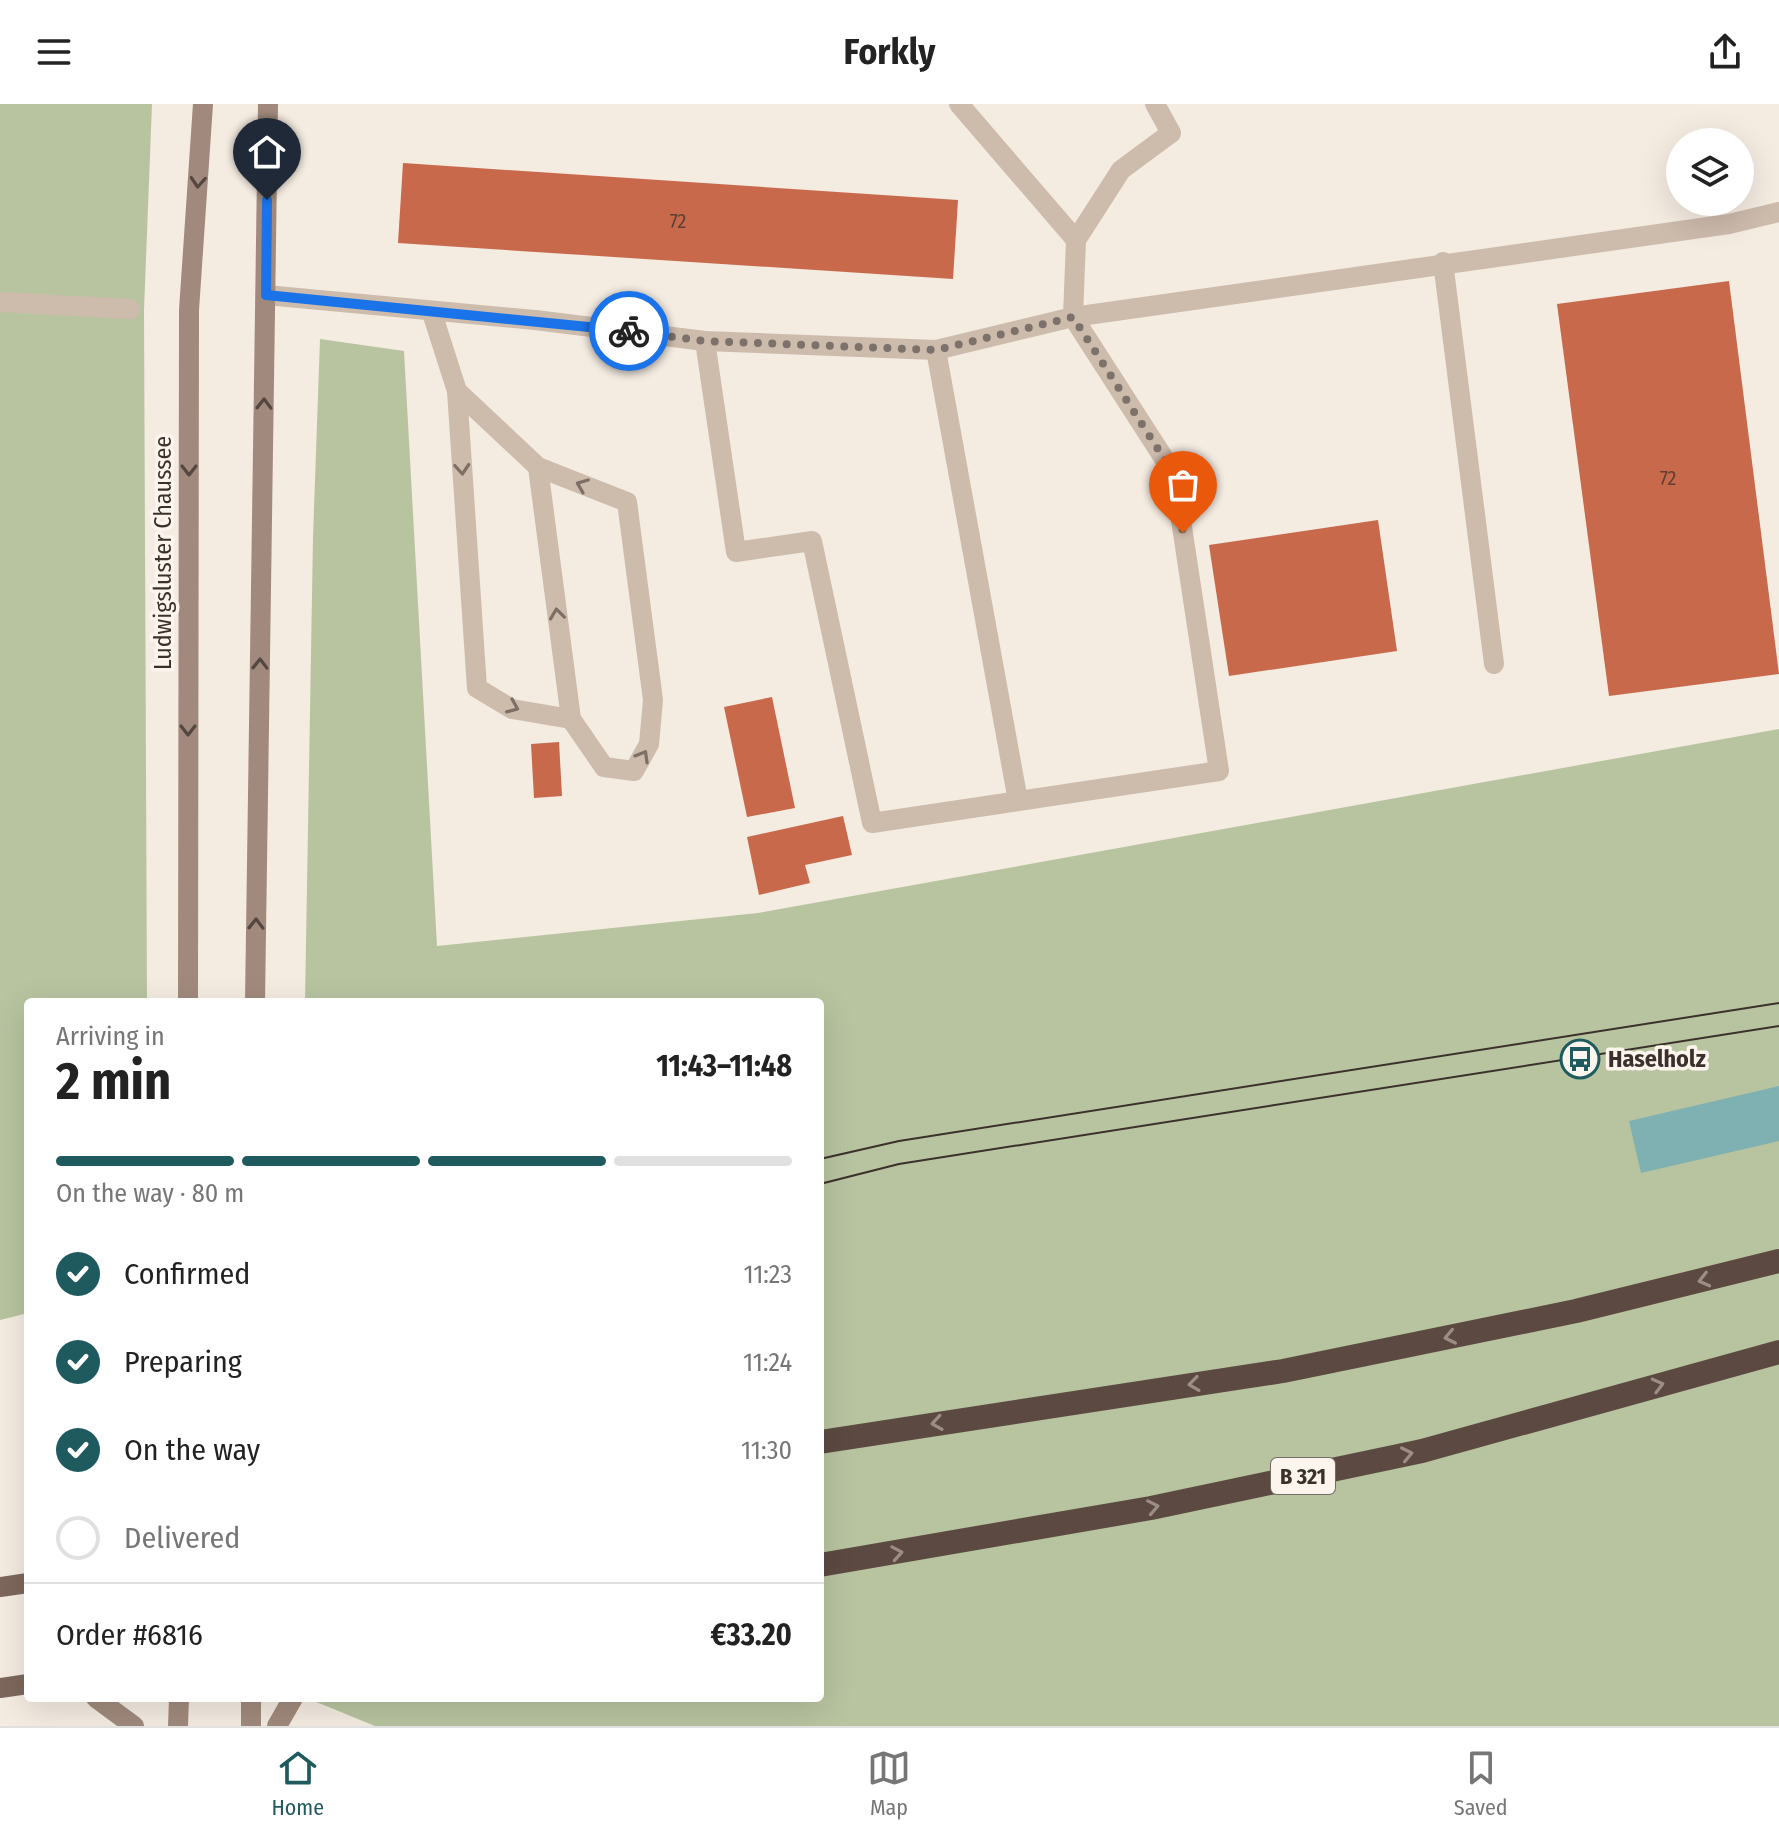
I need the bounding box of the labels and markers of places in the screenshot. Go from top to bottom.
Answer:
pin [233,118,301,200]
pin [1149,451,1217,533]
bus stop icon: Haselholz [1559,1038,1601,1080]
place label: Haselholz [1608,1045,1706,1073]

